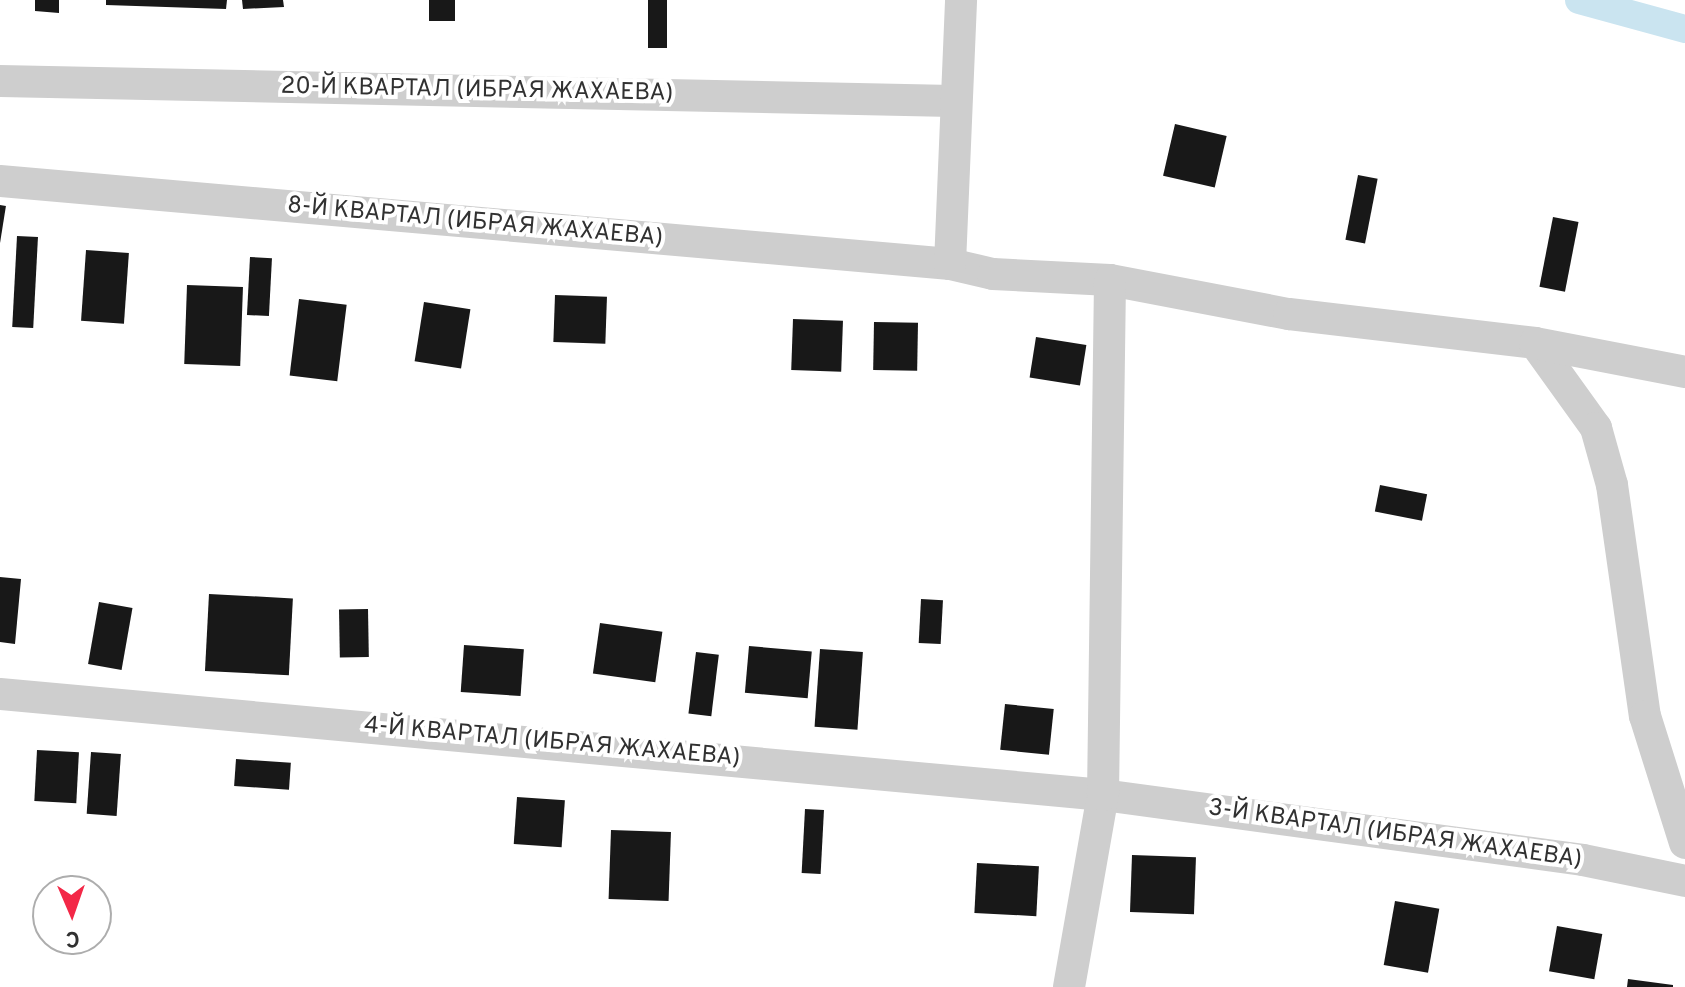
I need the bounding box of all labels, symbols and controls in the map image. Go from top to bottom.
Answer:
street label: 20-Й КВАРТАЛ (ИБРАЯ ЖАХАЕВА) [280,73,674,109]
street label: 8-Й КВАРТАЛ (ИБРАЯ ЖАХАЕВА) [286,192,664,254]
street label: 4-Й КВАРТАЛ (ИБРАЯ ЖАХАЕВА) [363,712,741,774]
street label: 3-Й КВАРТАЛ (ИБРАЯ ЖАХАЕВА) [1206,795,1584,875]
north arrow [32,875,112,955]
text: С [65,924,80,951]

